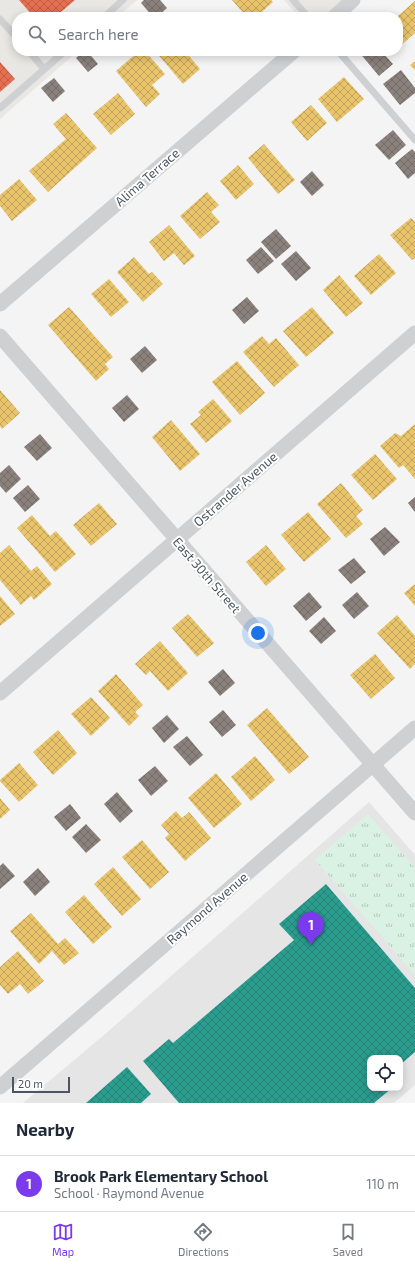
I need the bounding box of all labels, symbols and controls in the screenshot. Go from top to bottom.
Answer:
search box [12,12,403,56]
icon: search [26,23,48,45]
text: Search here [58,25,139,43]
street label: Alima Terrace [111,145,183,209]
street label: Ostrander Avenue [190,448,280,530]
street label: East 30th Street [170,534,244,616]
your location [248,623,268,643]
street label: Raymond Avenue [163,869,251,947]
pin: 1 [298,912,324,945]
map controls [367,1055,403,1091]
button: locate [367,1055,403,1091]
scale bar [12,1075,70,1094]
text: 20 m [18,1077,43,1090]
text: Nearby [16,1119,74,1139]
text: Brook Park Elementary School [54,1167,268,1185]
text: 1 [26,1176,32,1192]
text: 110 m [367,1176,399,1192]
text: School · Raymond Avenue [54,1185,204,1201]
tab: Map [52,1221,74,1258]
tab: Directions [178,1221,229,1258]
tab: Saved [333,1221,363,1258]

